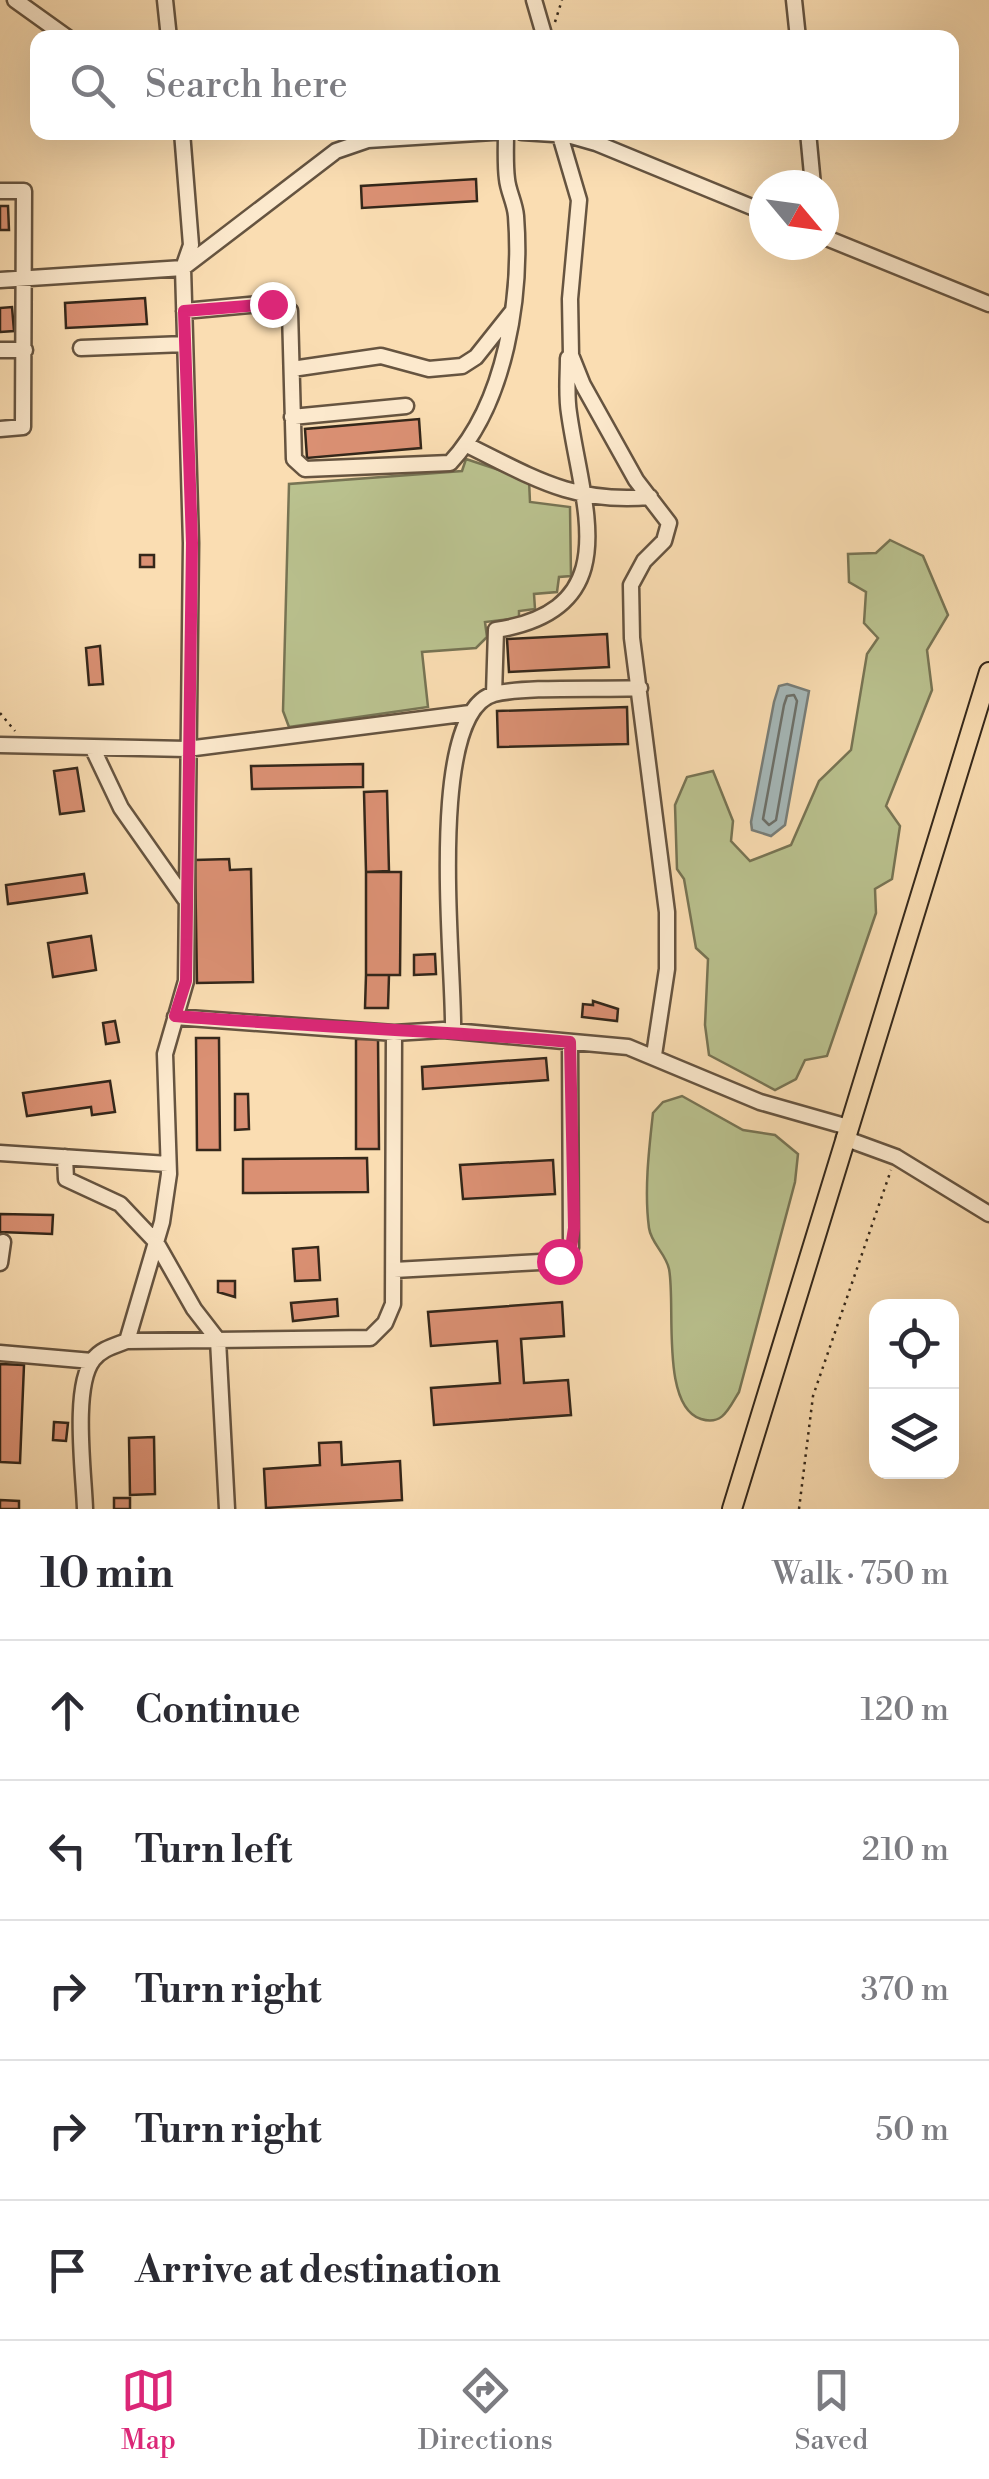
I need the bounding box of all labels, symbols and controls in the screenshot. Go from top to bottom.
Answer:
search box [30,30,959,140]
icon: search [65,58,120,113]
text: Search here [145,62,348,109]
north arrow [749,170,839,260]
route end [250,282,296,328]
route start [537,1239,583,1285]
map controls [869,1299,959,1479]
button: locate [869,1299,959,1389]
button: layers [869,1389,959,1479]
text: 10 min [40,1548,173,1601]
text: Walk · 750 m [772,1554,949,1594]
icon: ahead [40,1683,95,1738]
text: Continue [135,1687,300,1734]
text: 120 m [860,1690,949,1730]
icon: left [40,1823,95,1878]
text: Turn left [135,1827,292,1874]
text: 210 m [862,1830,949,1870]
icon: right [40,1963,95,2018]
text: Turn right [135,1967,321,2014]
text: 370 m [861,1970,949,2010]
icon: right [40,2103,95,2158]
text: Turn right [135,2107,321,2154]
text: 50 m [876,2110,949,2150]
icon: arrive [40,2243,95,2298]
text: Arrive at destination [135,2247,501,2294]
tab: Map [121,2363,176,2458]
tab: Directions [418,2363,553,2458]
tab: Saved [795,2363,868,2458]

